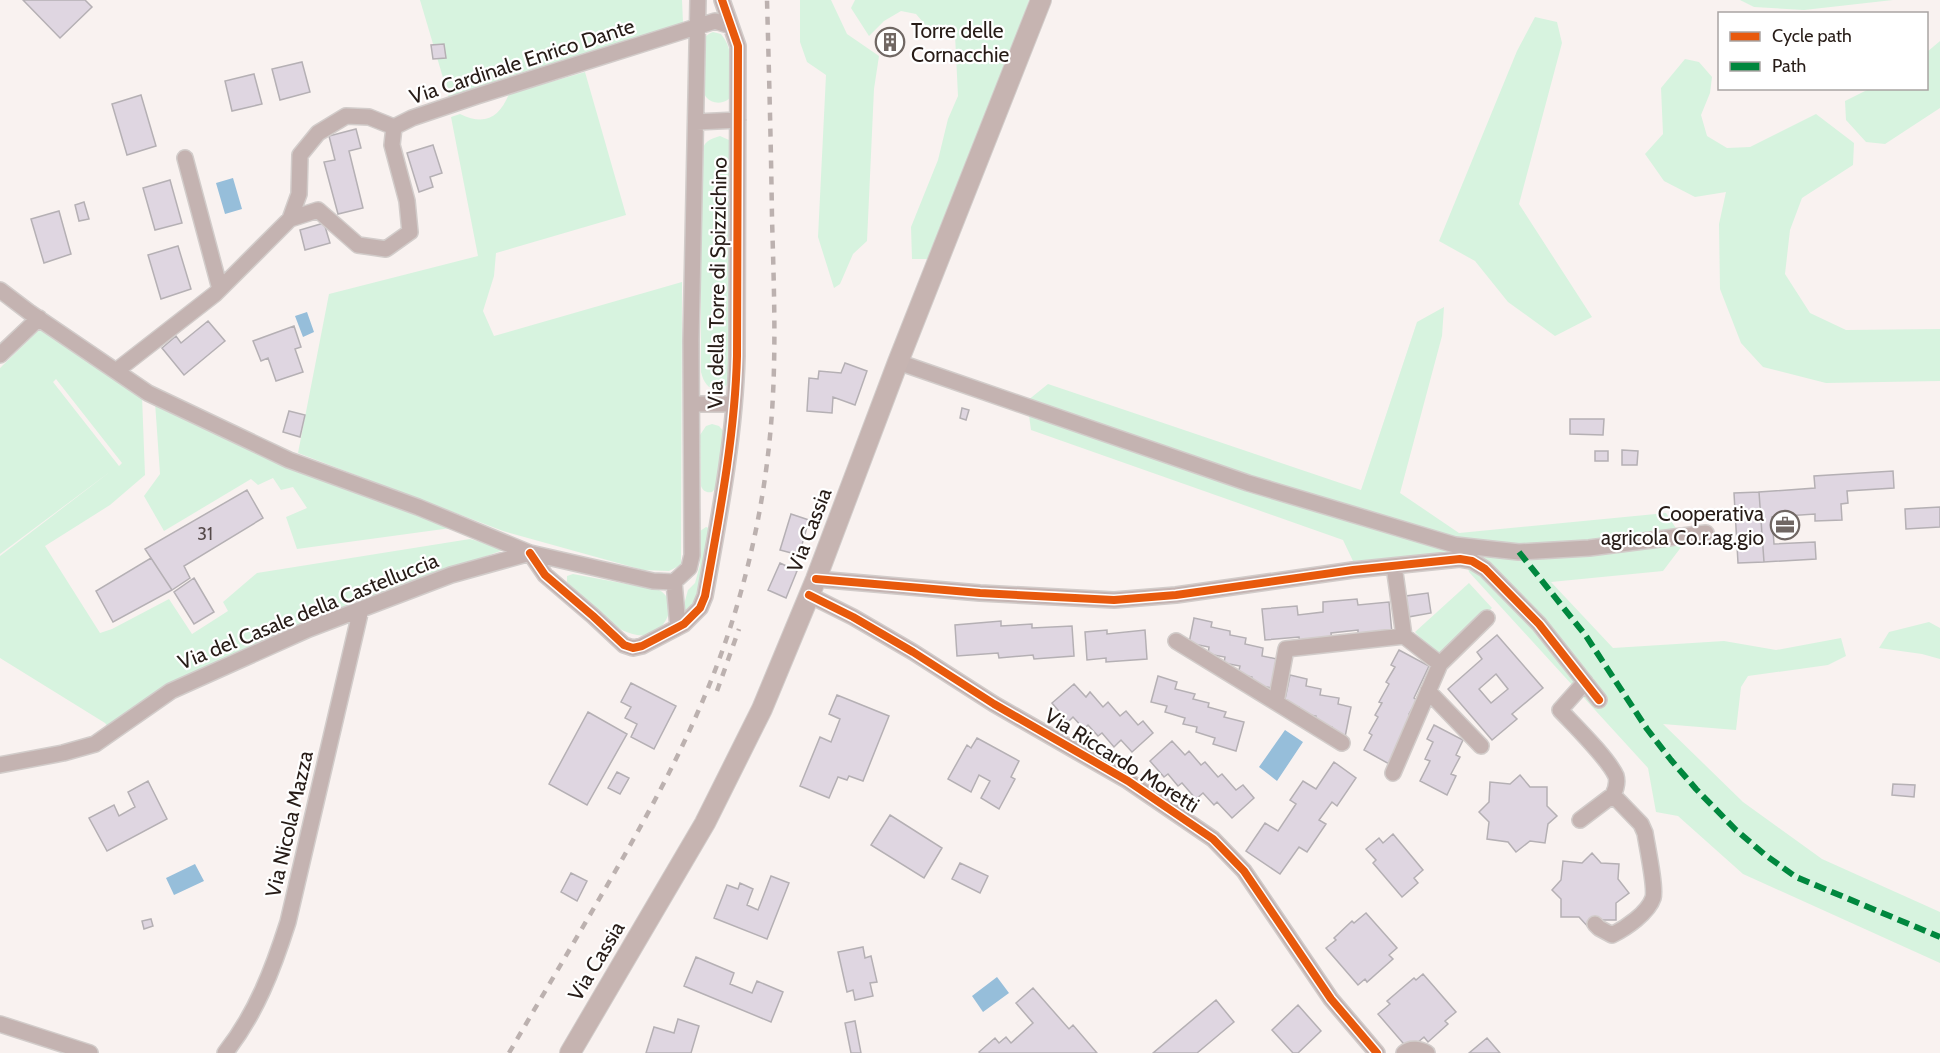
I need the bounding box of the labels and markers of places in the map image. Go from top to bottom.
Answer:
place label: Torre delle Cornacchie [911,18,1009,67]
building icon: Torre delle Cornacchie [874,26,906,58]
place label: Cooperativa agricola Co.r.ag.gio [1601,501,1764,550]
office icon: Cooperativa agricola Co.r.ag.gio [1769,509,1801,541]

